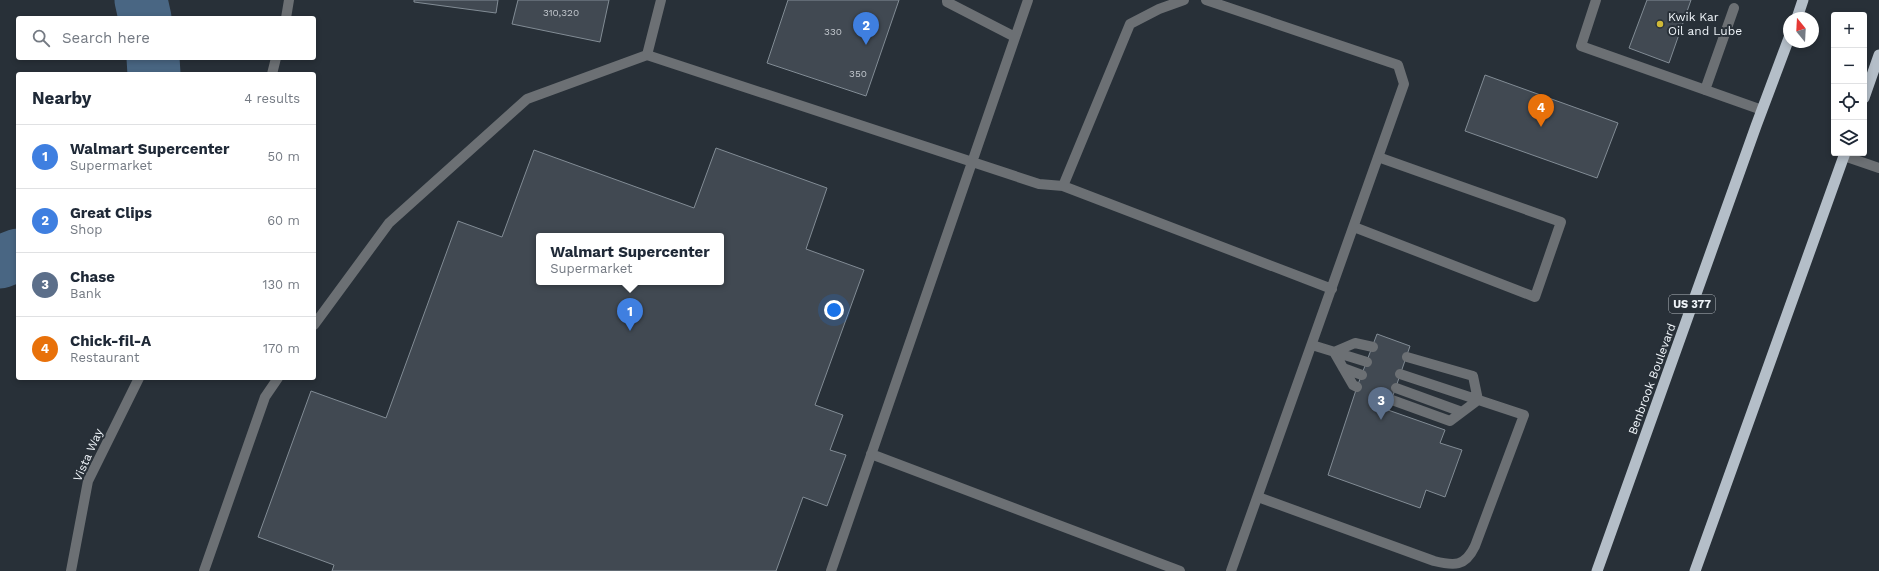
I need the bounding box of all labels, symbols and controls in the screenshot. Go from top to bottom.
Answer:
house number: 310,320 [543,7,579,18]
place label: Kwik Kar Oil and Lube [1668,10,1742,38]
pin: 2 [853,12,879,45]
north arrow [1783,12,1819,48]
map controls [1831,12,1867,156]
button: + [1831,12,1867,48]
search box [16,16,316,60]
marker: Kwik Kar Oil and Lube [1655,19,1665,29]
house number: 330 [824,26,842,37]
icon: search [30,27,52,49]
text: Search here [62,29,150,47]
button: − [1831,48,1867,84]
house number: 350 [849,68,867,79]
button: locate [1831,84,1867,120]
text: Nearby [32,88,91,108]
text: 4 results [244,91,300,106]
pin: 4 [1528,94,1554,127]
button: layers [1831,120,1867,156]
text: Walmart Supercenter [70,140,229,158]
text: 1 [42,149,48,164]
text: 50 m [268,149,300,164]
text: Supermarket [70,158,152,173]
text: Great Clips [70,204,152,222]
text: 2 [41,213,49,228]
text: 60 m [267,213,300,228]
text: Shop [70,222,102,237]
popup [536,233,724,285]
text: Walmart Supercenter [550,243,710,261]
text: Supermarket [550,261,633,276]
text: Chase [70,268,115,286]
text: 3 [41,277,49,292]
text: 130 m [262,277,300,292]
text: Bank [70,286,101,301]
road number: US 377 [1669,295,1715,313]
pin: 1 [617,298,643,331]
your location [824,300,844,320]
street label: Benbrook Boulevard [1625,321,1679,437]
text: Chick-fil-A [70,332,151,350]
text: 4 [41,341,49,356]
text: 170 m [263,341,300,356]
text: Restaurant [70,350,140,365]
pin: 3 [1368,387,1394,420]
street label: Vista Way [70,426,106,484]

